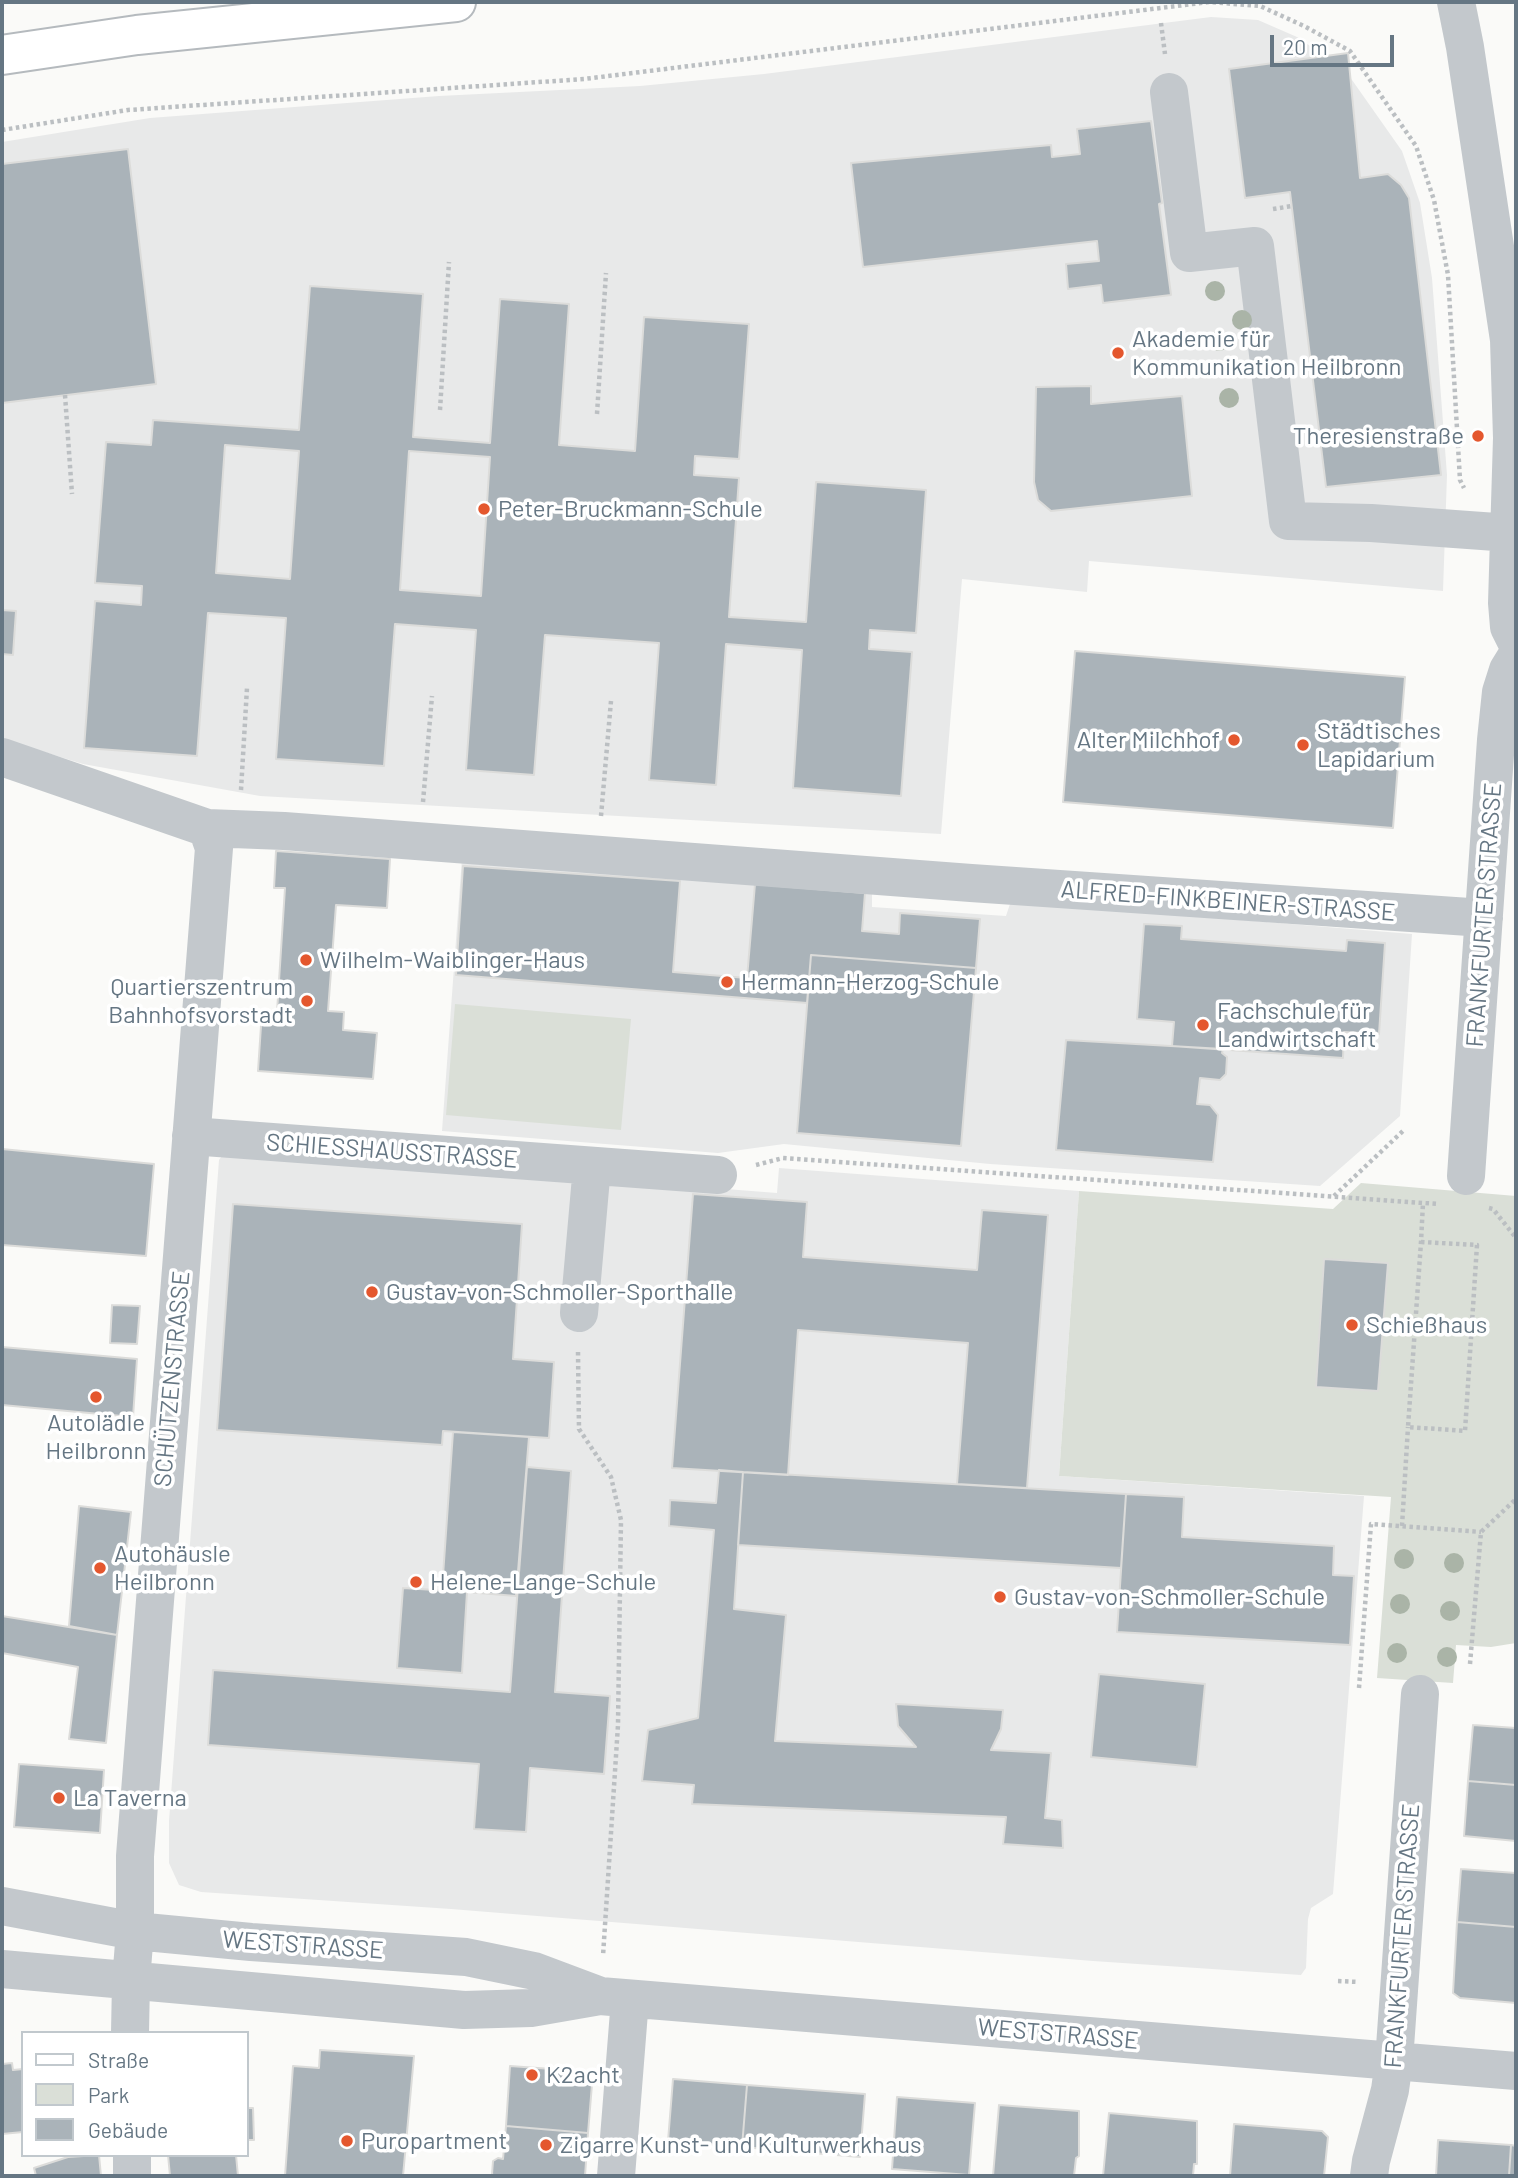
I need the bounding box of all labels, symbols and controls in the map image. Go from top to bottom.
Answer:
scale bar [1273,21,1397,65]
text: 20 m [1283,34,1328,59]
place label: Akademie für Kommunikation Heilbronn [1132,325,1401,381]
marker: Akademie für Kommunikation Heilbronn [1110,345,1126,361]
place label: Theresienstraße [1293,422,1464,450]
marker: Theresienstraße [1470,428,1486,444]
place label: Peter-Bruckmann-Schule [498,495,763,523]
marker: Peter-Bruckmann-Schule [476,501,492,517]
place label: Städtisches Lapidarium [1317,717,1441,773]
place label: Alter Milchhof [1077,726,1220,754]
marker: Alter Milchhof [1226,732,1242,748]
marker: Städtisches Lapidarium [1295,737,1311,753]
street label: FRANKFURTER STRASSE [1460,782,1508,1048]
street label: ALFRED-FINKBEINER-STRASSE [1060,875,1396,927]
place label: Wilhelm-Waiblinger-Haus [320,946,585,974]
marker: Wilhelm-Waiblinger-Haus [298,952,314,968]
place label: Hermann-Herzog-Schule [741,968,999,996]
place label: Quartierszentrum Bahnhofsvorstadt [108,973,293,1029]
marker: Hermann-Herzog-Schule [719,974,735,990]
marker: Quartierszentrum Bahnhofsvorstadt [299,993,315,1009]
place label: Fachschule für Landwirtschaft [1217,997,1376,1053]
marker: Fachschule für Landwirtschaft [1195,1017,1211,1033]
street label: SCHIESSHAUSSTRASSE [265,1128,519,1174]
street label: SCHÜTZENSTRASSE [148,1270,196,1488]
place label: Gustav-von-Schmoller-Sporthalle [386,1278,733,1306]
marker: Gustav-von-Schmoller-Sporthalle [364,1284,380,1300]
place label: Schießhaus [1366,1311,1487,1339]
marker: Schießhaus [1344,1317,1360,1333]
marker: Autolädle Heilbronn [88,1389,104,1405]
place label: Autolädle Heilbronn [46,1409,146,1465]
place label: Autohäusle Heilbronn [114,1540,231,1596]
marker: Autohäusle Heilbronn [92,1560,108,1576]
place label: Helene-Lange-Schule [430,1568,656,1596]
marker: Helene-Lange-Schule [408,1574,424,1590]
place label: Gustav-von-Schmoller-Schule [1014,1583,1325,1611]
marker: Gustav-von-Schmoller-Schule [992,1589,1008,1605]
place label: La Taverna [73,1784,187,1812]
marker: La Taverna [51,1790,67,1806]
street label: FRANKFURTER STRASSE [1378,1803,1426,2069]
street label: WESTSTRASSE [222,1925,384,1965]
street label: WESTSTRASSE [976,2013,1140,2055]
legend [21,2031,248,2157]
text: Straße [88,2047,149,2072]
place label: K2acht [546,2061,620,2089]
marker: K2acht [524,2067,540,2083]
text: Park [88,2082,129,2107]
text: Gebäude [88,2117,168,2142]
place label: Puropartment [361,2127,507,2155]
place label: Zigarre Kunst- und Kulturwerkhaus [560,2131,922,2159]
marker: Puropartment [339,2133,355,2149]
marker: Zigarre Kunst- und Kulturwerkhaus [538,2137,554,2153]

